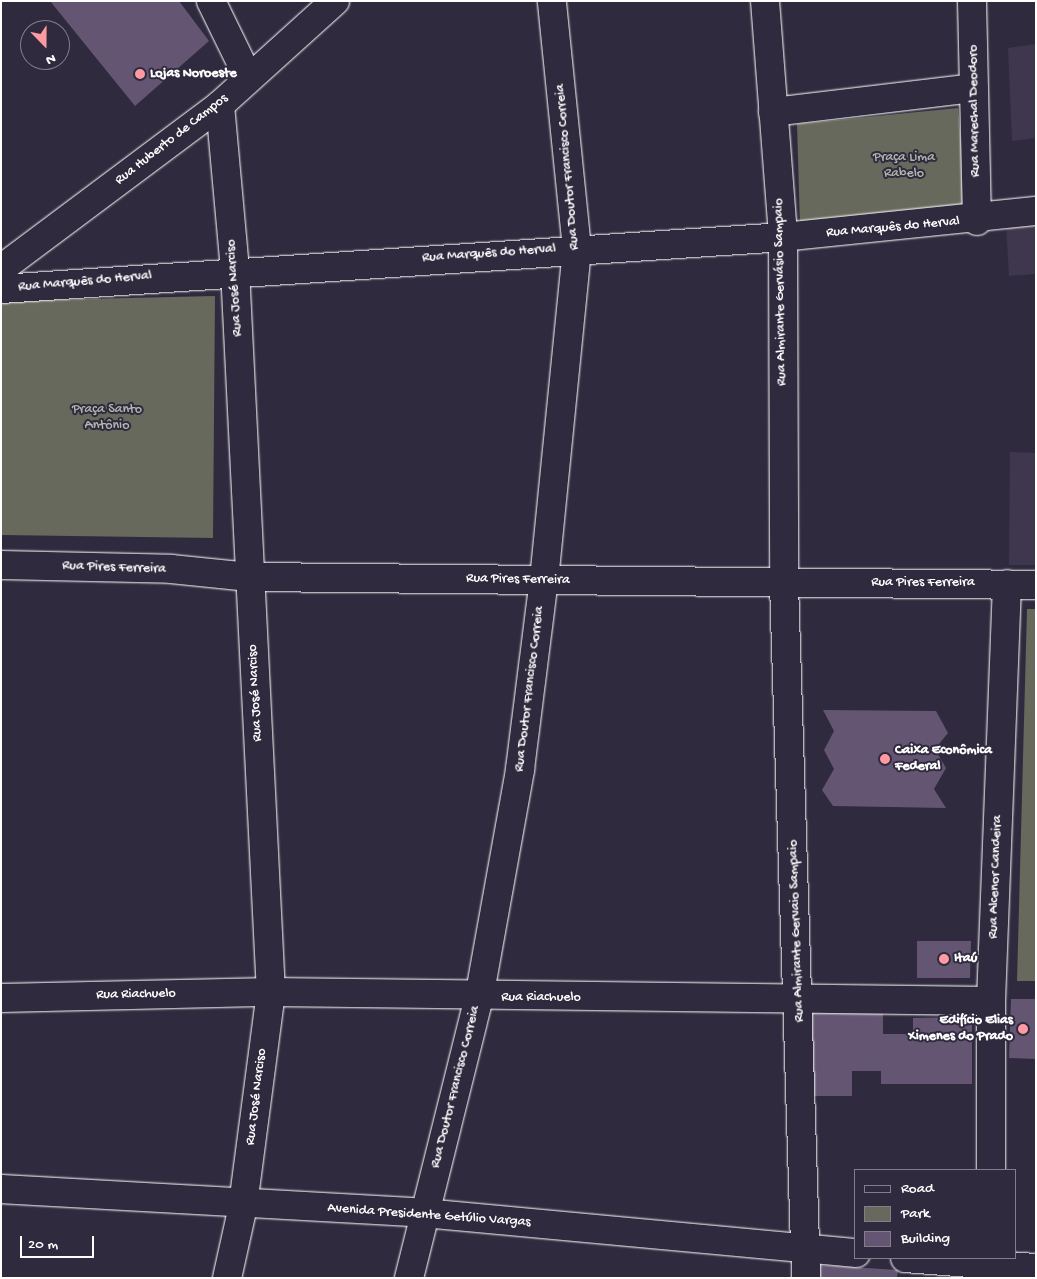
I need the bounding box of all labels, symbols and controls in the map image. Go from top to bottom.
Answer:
north arrow [20,20,70,70]
street label: Rua Marechal Deodoro [965,45,985,177]
text: N [43,49,58,68]
place label: Lojas Noroeste [150,66,237,82]
marker: Lojas Noroeste [134,68,146,80]
street label: Rua Doutor Francisco Correia [552,83,584,251]
street label: Rua Huberto de Campos [112,91,232,189]
park label: Praça Lima Rabelo [873,150,935,182]
street label: Rua Almirante Gervásio Sampaio [771,198,791,386]
street label: Rua Marquês do Herval [825,214,961,242]
street label: Rua José Narciso [223,239,247,337]
street label: Rua Marquês do Herval [422,241,556,267]
street label: Rua Marquês do Herval [17,268,153,296]
park label: Praça Santo Antônio [72,402,142,434]
street label: Rua Pires Ferreira [62,558,166,578]
street label: Rua Pires Ferreira [466,571,570,589]
street label: Rua Pires Ferreira [871,575,975,591]
street label: Rua Doutor Francisco Correia [511,605,549,773]
street label: Rua José Narciso [245,644,267,742]
place label: Caixa Econômica Federal [895,743,992,776]
marker: Caixa Econômica Federal [879,753,891,765]
street label: Rua Alcenor Candeira [985,815,1007,939]
street label: Rua Almirante Gervaio Sampaio [785,839,809,1023]
place label: Itaú [954,951,977,967]
marker: Itaú [938,953,950,965]
street label: Rua Riachuelo [96,986,176,1004]
street label: Rua Riachuelo [501,990,581,1006]
street label: Rua Doutor Francisco Correia [428,1004,484,1170]
place label: Edifício Elias Ximenes do Prado [908,1013,1013,1046]
marker: Edifício Elias Ximenes do Prado [1017,1023,1029,1035]
street label: Rua José Narciso [243,1048,271,1146]
legend [854,1169,1017,1259]
text: Road [901,1180,934,1198]
street label: Avenida Presidente Getúlio Vargas [327,1201,531,1231]
text: Park [901,1205,930,1223]
scale bar [22,1226,96,1258]
text: Building [901,1230,950,1248]
text: 20 m [28,1236,58,1254]

